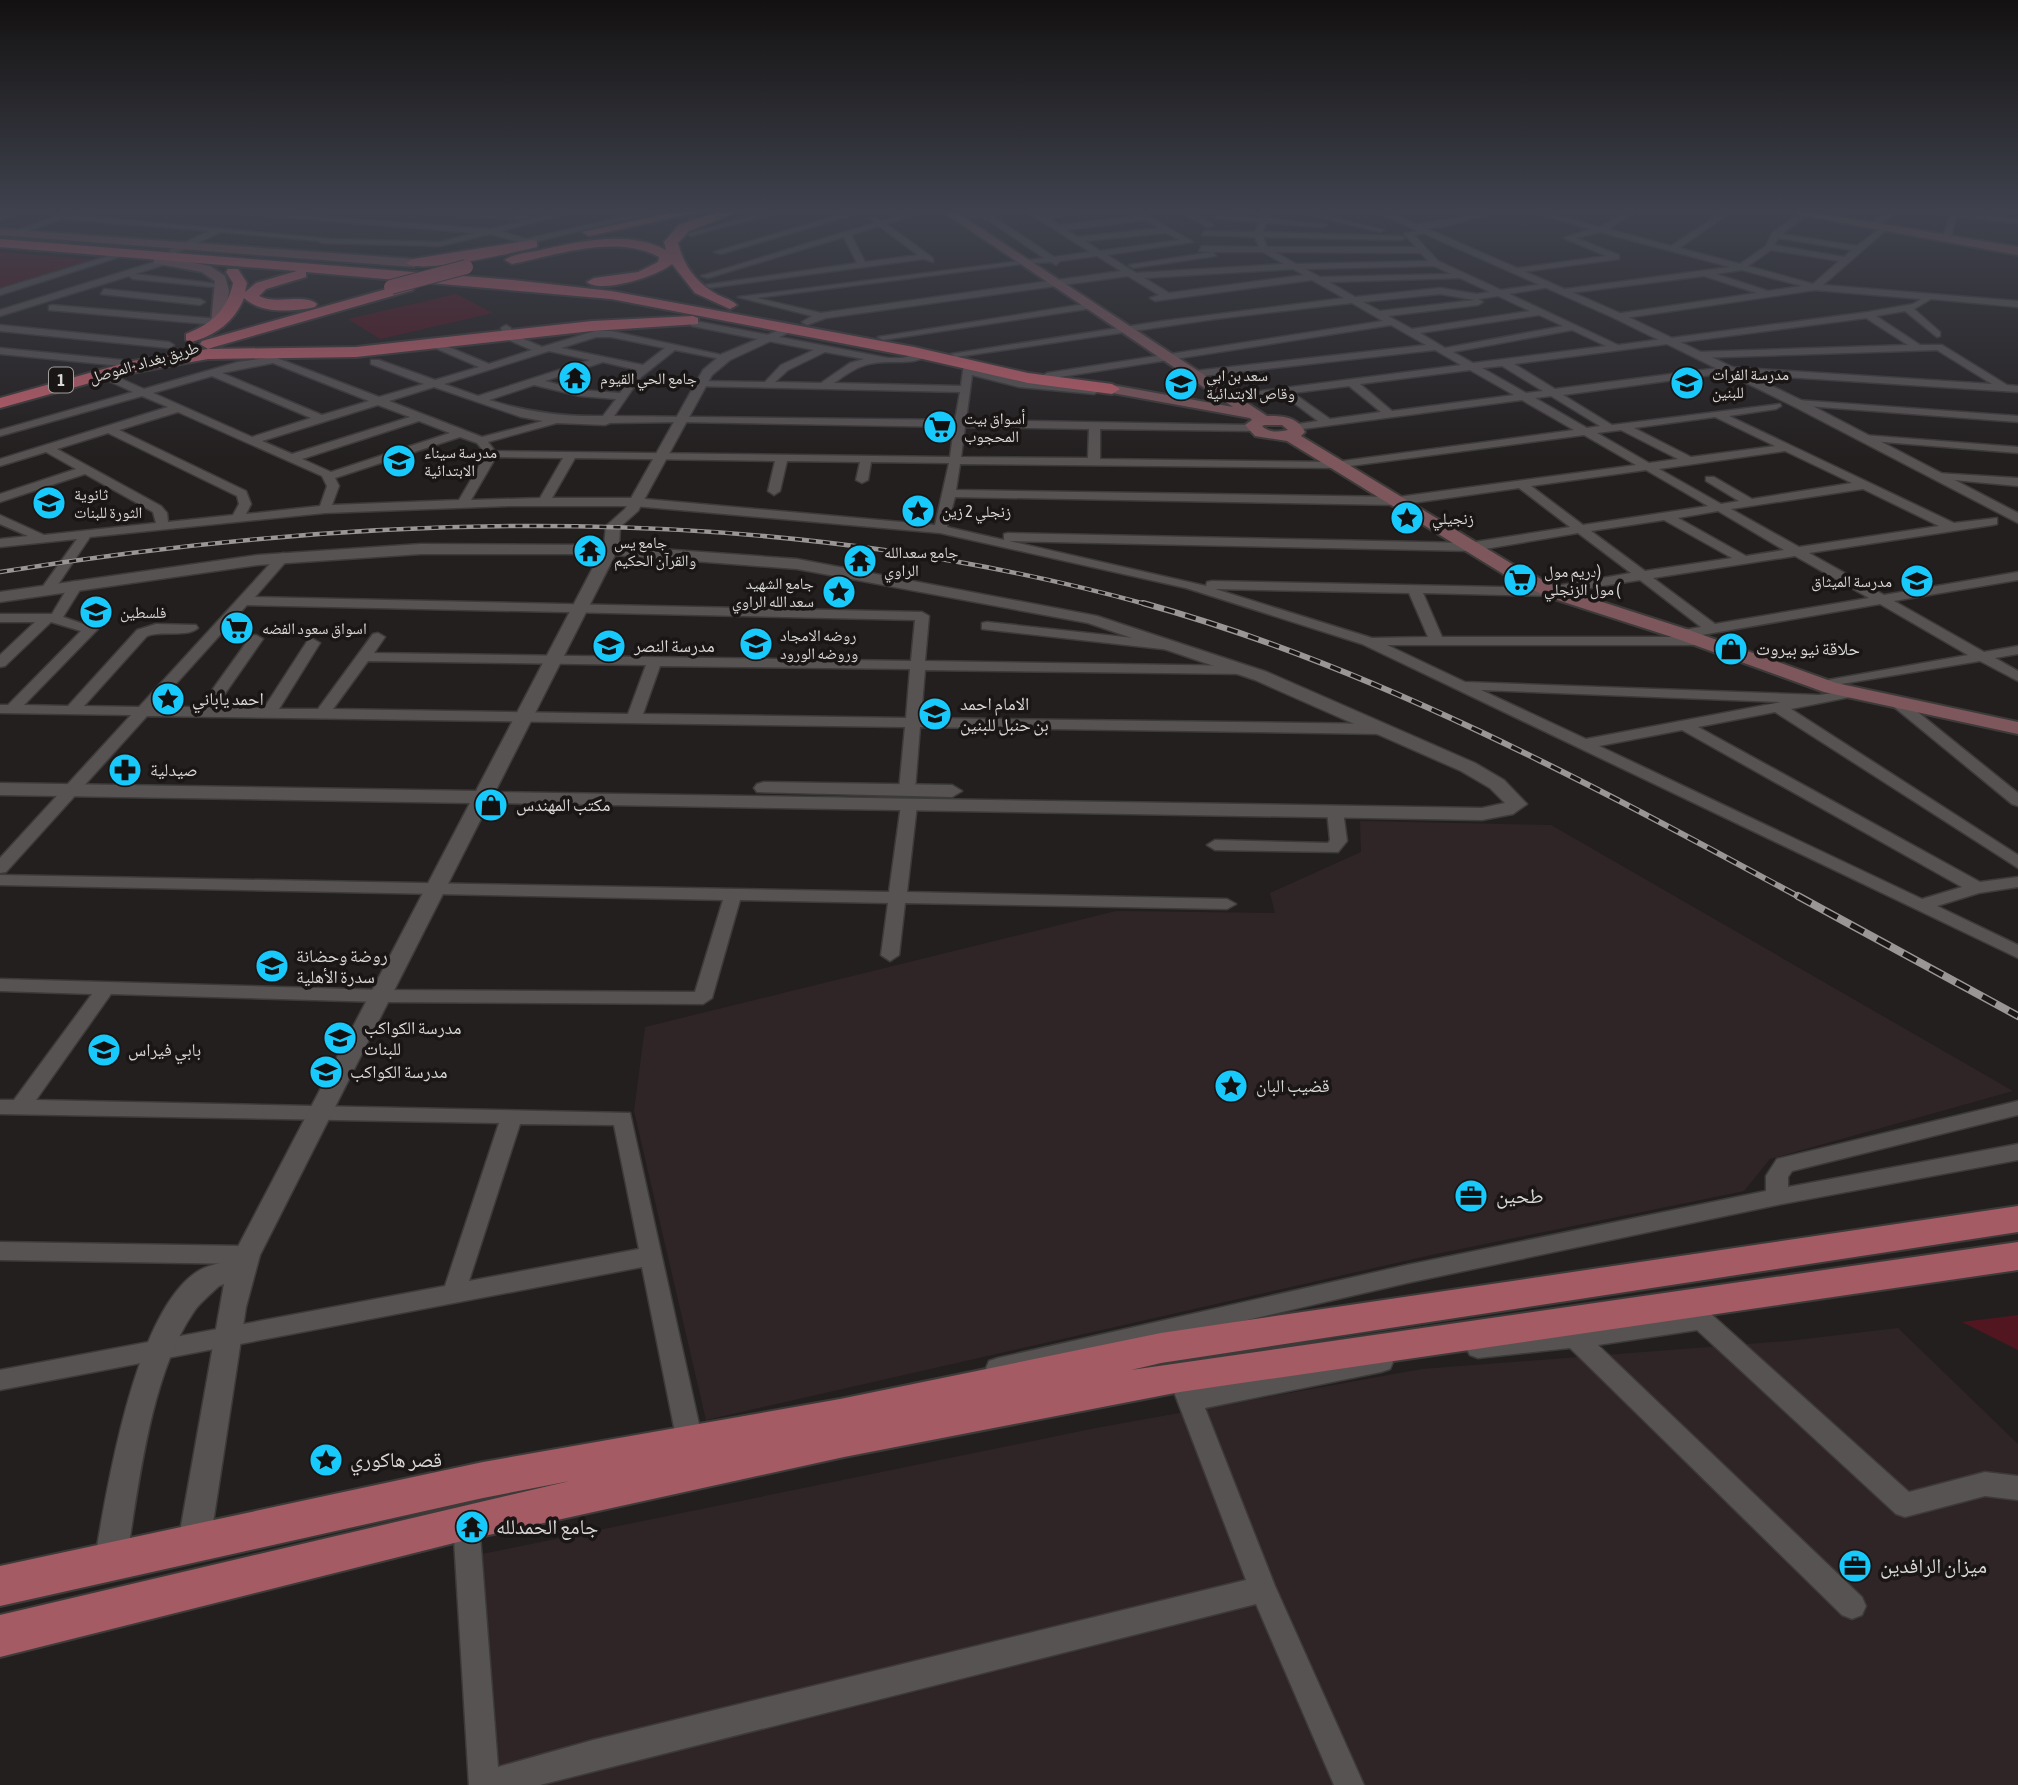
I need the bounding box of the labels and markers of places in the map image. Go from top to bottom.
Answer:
temple icon: جامع الحي القيوم [556,359,594,397]
school or university icon: مدرسة الفرات للبنين [1668,364,1706,402]
school or university icon: سعد بن ابي وقاص الابتدائية [1162,365,1200,403]
place label: مدرسة الفرات للبنين [1712,365,1789,403]
place label: سعد بن ابي وقاص الابتدائية [1206,366,1295,404]
place label: جامع الحي القيوم [600,369,697,391]
supermarket icon: أسواق بيت المحجوب [921,408,959,446]
place label: أسواق بيت المحجوب [964,409,1025,446]
school or university icon: مدرسة سيناء الابتدائية [380,442,418,480]
place label: مدرسة سيناء الابتدائية [424,443,497,479]
school or university icon: ثانوية الثورة للبنات [30,484,68,522]
place label: ثانوية الثورة للبنات [74,485,142,522]
place icon: زنجلي 2 زين [899,492,937,530]
place icon: زنجيلي [1388,499,1426,537]
place label: زنجلي 2 زين [942,502,1011,524]
place label: زنجيلي [1432,509,1474,531]
temple icon: جامع يس والقرآن الحكيم [571,532,609,570]
place label: جامع يس والقرآن الحكيم [614,533,696,571]
temple icon: جامع سعدالله الراوي [841,542,879,580]
place label: جامع سعدالله الراوي [884,543,958,583]
supermarket icon: دريم مول) مول الزنجلي ( [1501,561,1539,599]
place label: دريم مول) مول الزنجلي ( [1544,562,1621,602]
school or university icon: مدرسة الميثاق [1898,562,1936,600]
place label: مدرسة الميثاق [1811,572,1892,592]
place icon: جامع الشهيد سعد الله الراوي [820,573,858,611]
place label: جامع الشهيد سعد الله الراوي [732,574,814,614]
school or university icon: فلسطين [77,593,115,631]
place label: فلسطين [120,603,166,623]
supermarket icon: اسواق سعود الفضه [218,609,256,647]
place label: اسواق سعود الفضه [262,619,367,639]
school or university icon: روضه الامجاد وروضه الورود [737,625,775,663]
place label: روضه الامجاد وروضه الورود [780,626,858,663]
school or university icon: مدرسة النصر [590,627,628,665]
shop icon: حلاقة نيو بيروت [1712,630,1750,668]
place label: مدرسة النصر [633,635,715,656]
place label: حلاقة نيو بيروت [1756,638,1860,660]
place icon: احمد ياباني [149,680,187,718]
place label: احمد ياباني [192,688,264,714]
place label: الامام احمد بن حنبل للبنين [960,693,1049,736]
school or university icon: الامام احمد بن حنبل للبنين [916,695,954,733]
pharmacy icon: صيدلية [106,751,144,789]
place label: صيدلية [150,759,198,780]
shop icon: مكتب المهندس [472,786,510,824]
place label: مكتب المهندس [516,794,611,816]
place label: روضة وحضانة سدرة الأهلية [296,945,388,987]
school or university icon: روضة وحضانة سدرة الأهلية [253,947,291,985]
place label: مدرسة الكواكب للبنات [364,1017,461,1060]
school or university icon: مدرسة الكواكب للبنات [321,1019,359,1057]
school or university icon: بابي فيراس [85,1031,123,1069]
place label: بابي فيراس [128,1039,201,1065]
school or university icon: مدرسة الكواكب [307,1053,345,1091]
place label: مدرسة الكواكب [350,1061,447,1083]
place icon: قضيب البان [1212,1067,1250,1105]
place label: قضيب البان [1256,1075,1330,1097]
office icon: طحين [1452,1177,1490,1215]
place label: طحين [1496,1183,1544,1209]
place icon: قصر هاكوري [307,1441,345,1479]
place label: قصر هاكوري [350,1447,442,1476]
temple icon: جامع الحمدلله [453,1508,491,1546]
place label: جامع الحمدلله [496,1514,598,1540]
office icon: ميزان الرافدين [1836,1547,1874,1585]
place label: ميزان الرافدين [1880,1553,1987,1579]

